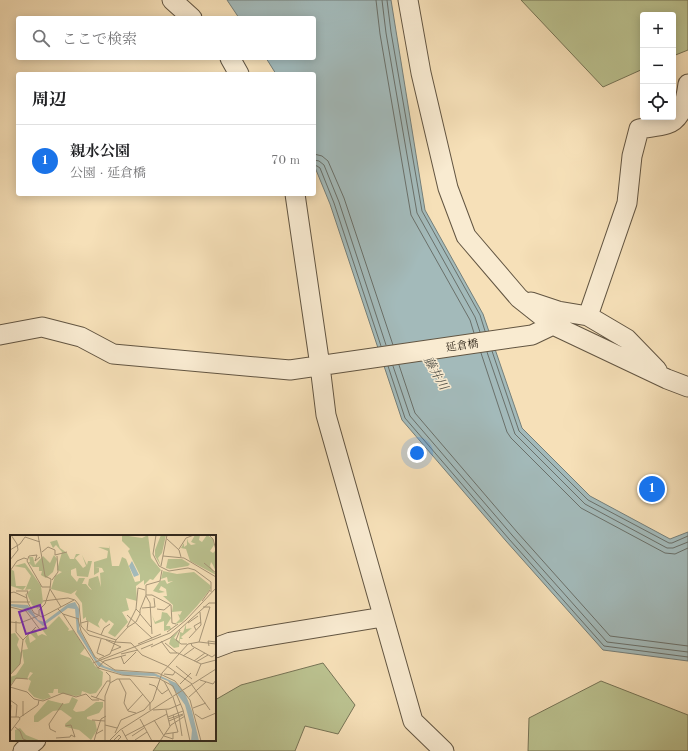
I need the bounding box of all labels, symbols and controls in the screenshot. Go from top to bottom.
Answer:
map controls [640,12,676,120]
button: + [640,12,676,48]
search box [16,16,316,60]
icon: search [30,27,52,49]
text: ここで検索 [62,33,137,48]
button: − [640,48,676,84]
button: locate [640,84,676,120]
text: 周辺 [32,92,66,109]
text: 親水公園 [70,145,130,160]
text: 1 [41,154,49,167]
text: 70 m [271,154,300,167]
text: 公園 · 延倉橋 [70,167,146,180]
street label: 延倉橋 [445,337,479,354]
water label: 藤井川 [421,354,452,394]
your location [407,443,427,463]
pin: 1 [639,474,665,504]
inset map [10,535,216,741]

